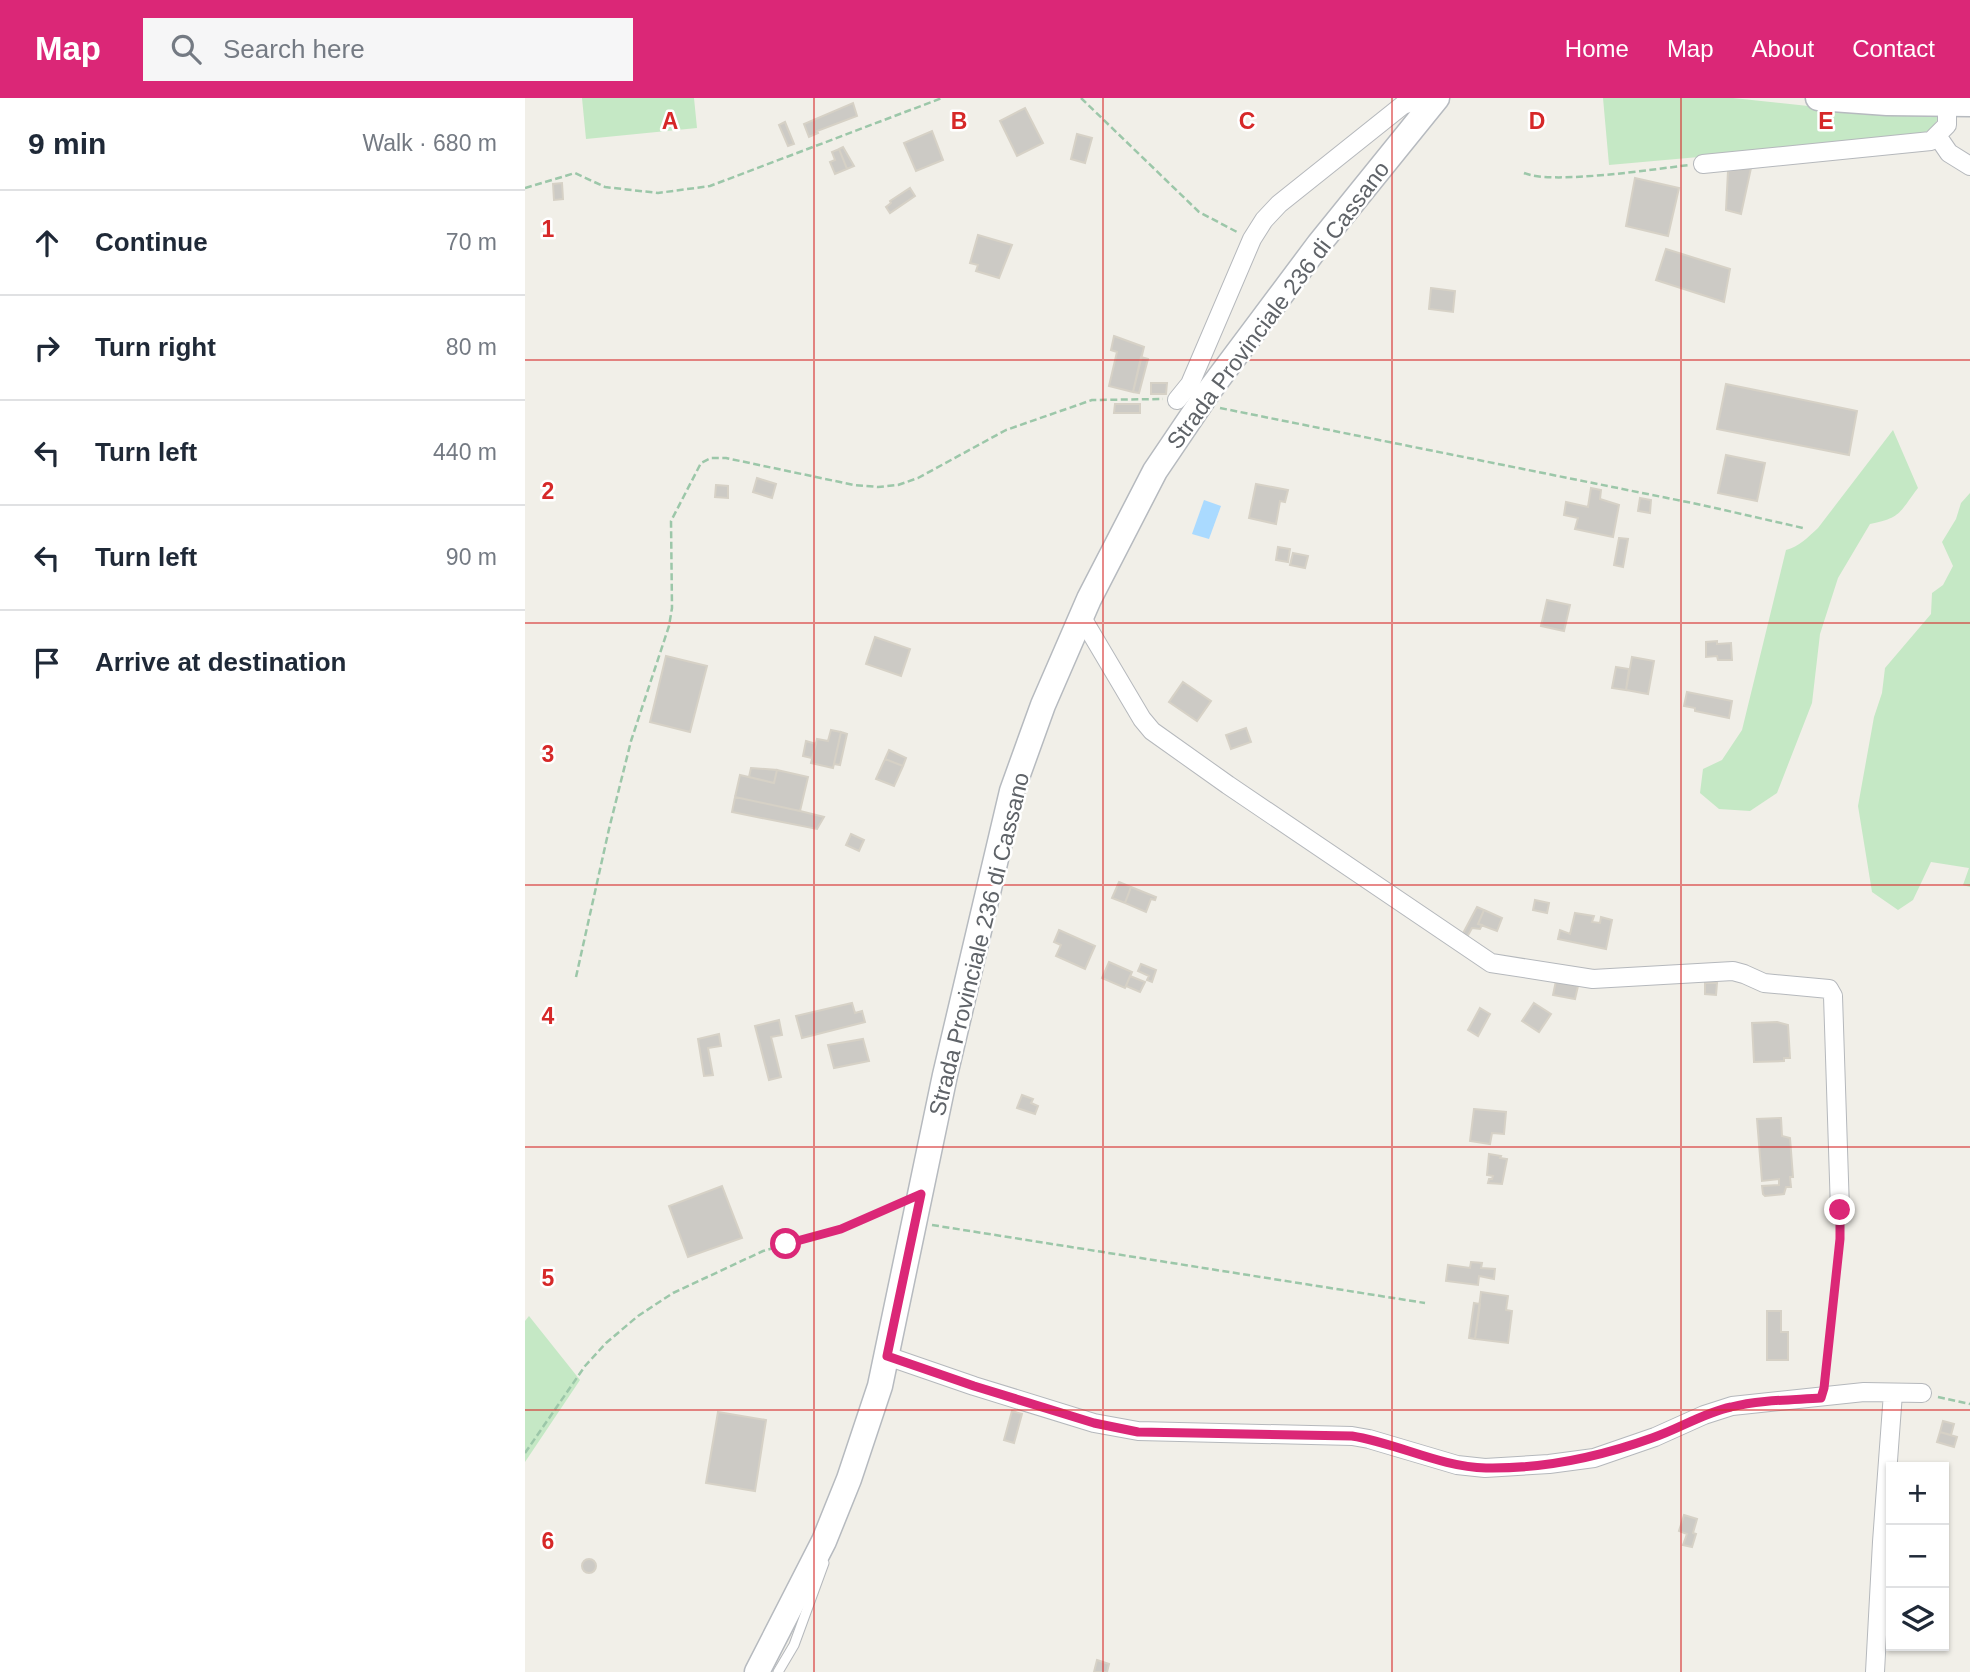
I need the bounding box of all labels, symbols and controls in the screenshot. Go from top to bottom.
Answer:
search box [143,18,633,81]
text: Map [35,30,101,67]
icon: search [167,30,205,68]
text: Search here [223,34,365,64]
text: Home [1565,35,1629,62]
text: Map [1667,35,1714,62]
text: About [1752,35,1814,62]
text: Contact [1852,35,1935,62]
text: A [662,108,678,134]
text: B [951,108,967,134]
text: C [1239,108,1255,134]
text: D [1529,108,1545,134]
text: E [1818,108,1834,134]
text: 9 min [28,127,106,160]
text: Walk · 680 m [362,130,497,156]
street label: Strada Provinciale 236 di Cassano [1161,156,1395,454]
text: 1 [542,216,555,242]
icon: ahead [28,224,66,262]
text: Continue [95,227,208,257]
text: 70 m [446,229,497,255]
icon: right [28,329,66,367]
text: Turn right [95,332,216,362]
text: 80 m [446,334,497,360]
icon: left [28,434,66,472]
text: Turn left [95,437,197,467]
text: 440 m [433,439,497,465]
text: 2 [542,478,554,504]
icon: left [28,539,66,577]
text: Turn left [95,542,197,572]
text: 90 m [446,544,497,570]
icon: arrive [28,644,66,682]
text: Arrive at destination [95,647,346,677]
text: 3 [542,741,554,767]
street label: Strada Provinciale 236 di Cassano [924,770,1034,1118]
text: 4 [542,1003,555,1029]
route end [1824,1194,1855,1225]
route start [770,1228,801,1259]
text: 5 [542,1265,555,1291]
map controls [1886,1462,1949,1651]
button: + [1886,1462,1949,1525]
button: − [1886,1525,1949,1588]
text: 6 [542,1528,554,1554]
button: layers [1886,1588,1949,1651]

